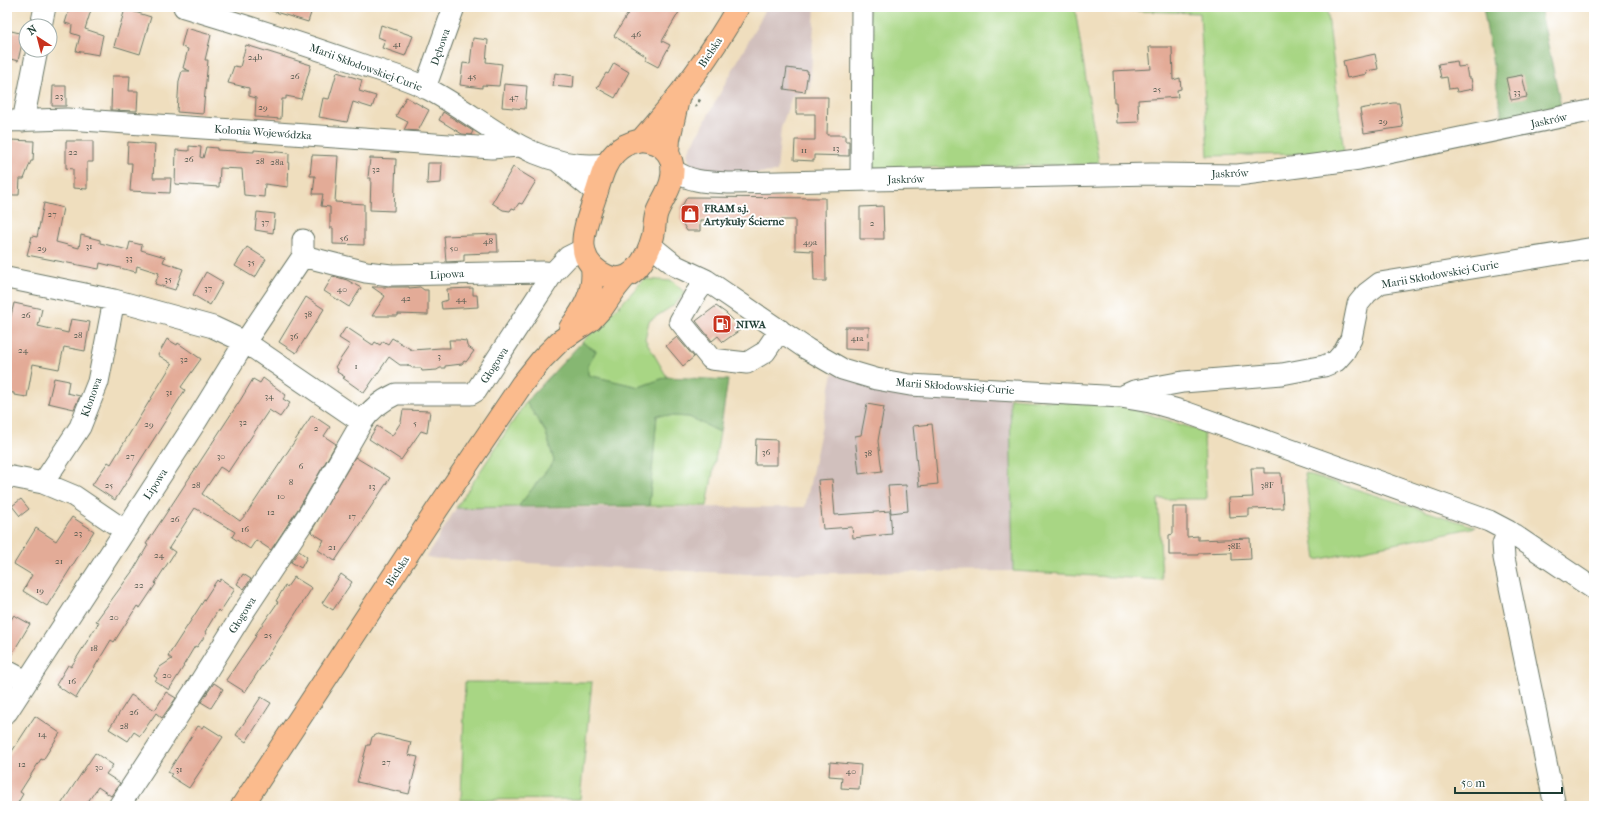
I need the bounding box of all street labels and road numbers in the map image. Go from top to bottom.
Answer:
street label: Dębowa [428,26,453,67]
street label: Bielska [696,34,726,70]
street label: Marii Skłodowskiej-Curie [308,41,425,94]
street label: Jaskrów [1529,110,1569,131]
street label: Kolonia Wojewódzka [214,123,313,142]
street label: Jaskrów [1210,166,1249,181]
street label: Jaskrów [886,173,925,186]
street label: Marii Skłodowskiej-Curie [1380,258,1500,291]
street label: Lipowa [430,267,465,282]
street label: Głogowa [478,344,511,386]
street label: Klonowa [78,375,105,419]
street label: Marii Skłodowskiej-Curie [895,376,1015,397]
street label: Lipowa [141,466,171,502]
street label: Bielska [383,553,413,589]
street label: Głogowa [226,594,259,636]

